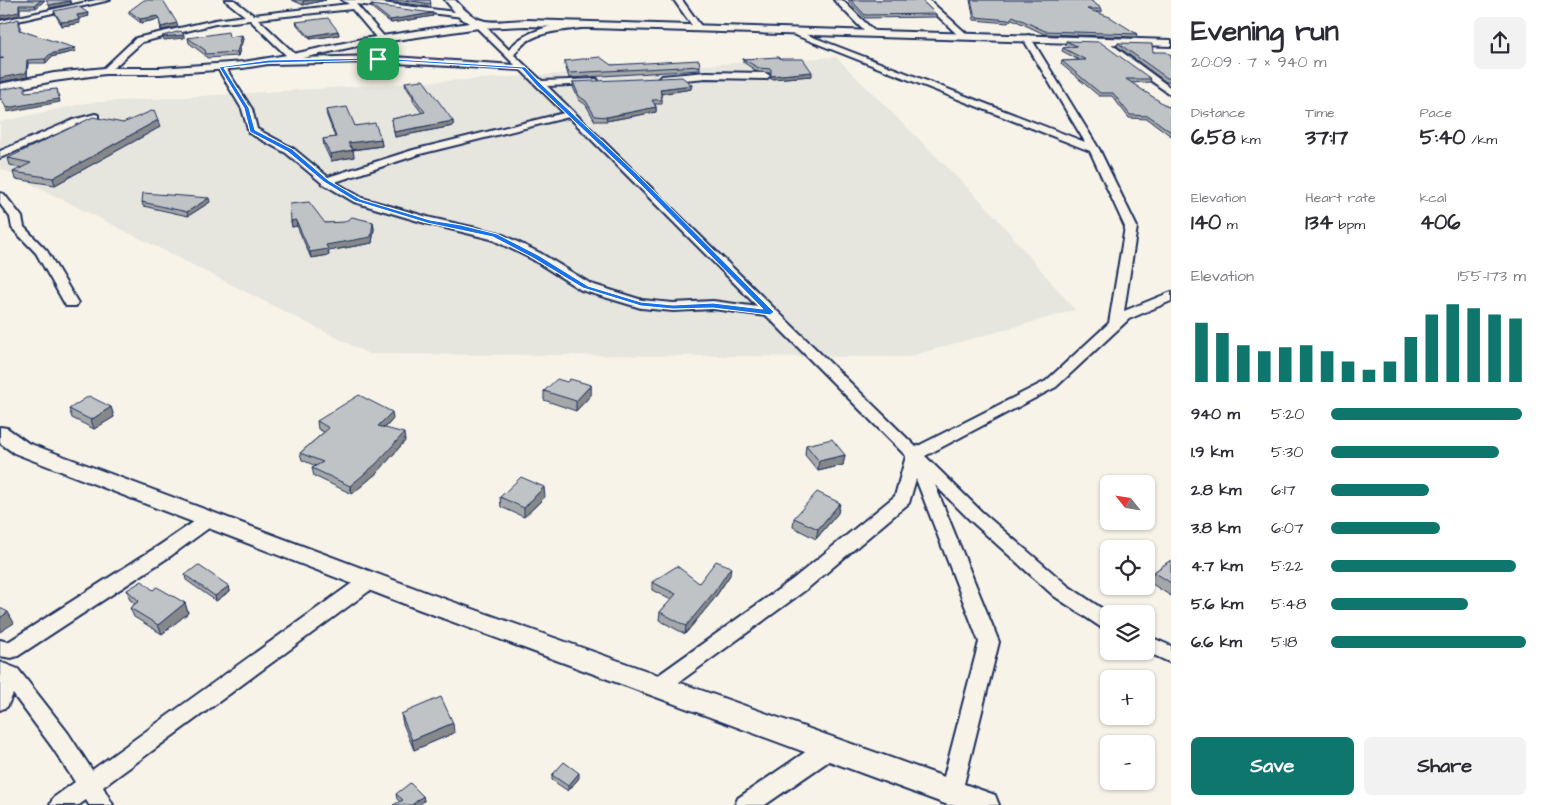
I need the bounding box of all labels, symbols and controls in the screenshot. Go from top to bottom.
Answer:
text: Evening run [1191,12,1339,51]
button: share [1474,17,1526,69]
pin [357,38,399,80]
icon: arrive [364,45,392,73]
text: 20:09 · 7 × 940 m [1191,51,1326,73]
text: Distance [1191,103,1245,123]
text: Time [1305,103,1335,123]
text: Pace [1420,103,1452,123]
text: 6.58 [1191,123,1236,152]
text: 37:17 [1305,123,1348,152]
text: 5:40 [1420,123,1466,152]
text: km [1236,130,1261,150]
text: /km [1466,130,1497,150]
text: Elevation [1191,188,1246,208]
text: Heart rate [1305,188,1376,208]
text: kcal [1420,188,1446,208]
text: 140 [1191,208,1221,237]
text: 134 [1305,208,1333,237]
text: 406 [1420,208,1460,237]
text: m [1221,215,1238,235]
text: bpm [1333,215,1365,235]
text: Elevation [1191,265,1254,287]
text: 155–173 m [1457,265,1526,287]
text: 940 m [1191,403,1240,425]
text: 5:20 [1271,403,1304,425]
text: 1.9 km [1191,441,1233,463]
text: 5:30 [1271,441,1303,463]
north arrow [1100,475,1155,530]
map controls [1100,475,1155,790]
text: 2.8 km [1191,479,1241,501]
text: 6:17 [1271,479,1296,501]
text: 3.8 km [1191,517,1240,539]
text: 6:07 [1271,517,1304,539]
button: locate [1100,540,1155,595]
text: 4.7 km [1191,555,1243,577]
text: 5:22 [1271,555,1303,577]
text: 5.6 km [1191,593,1243,615]
text: 5:48 [1271,593,1306,615]
button: layers [1100,605,1155,660]
text: 6.6 km [1191,631,1242,653]
text: 5:18 [1271,631,1297,653]
button: + [1100,670,1155,725]
button: − [1100,735,1155,790]
button: Save [1191,737,1354,795]
button: Share [1364,737,1526,795]

